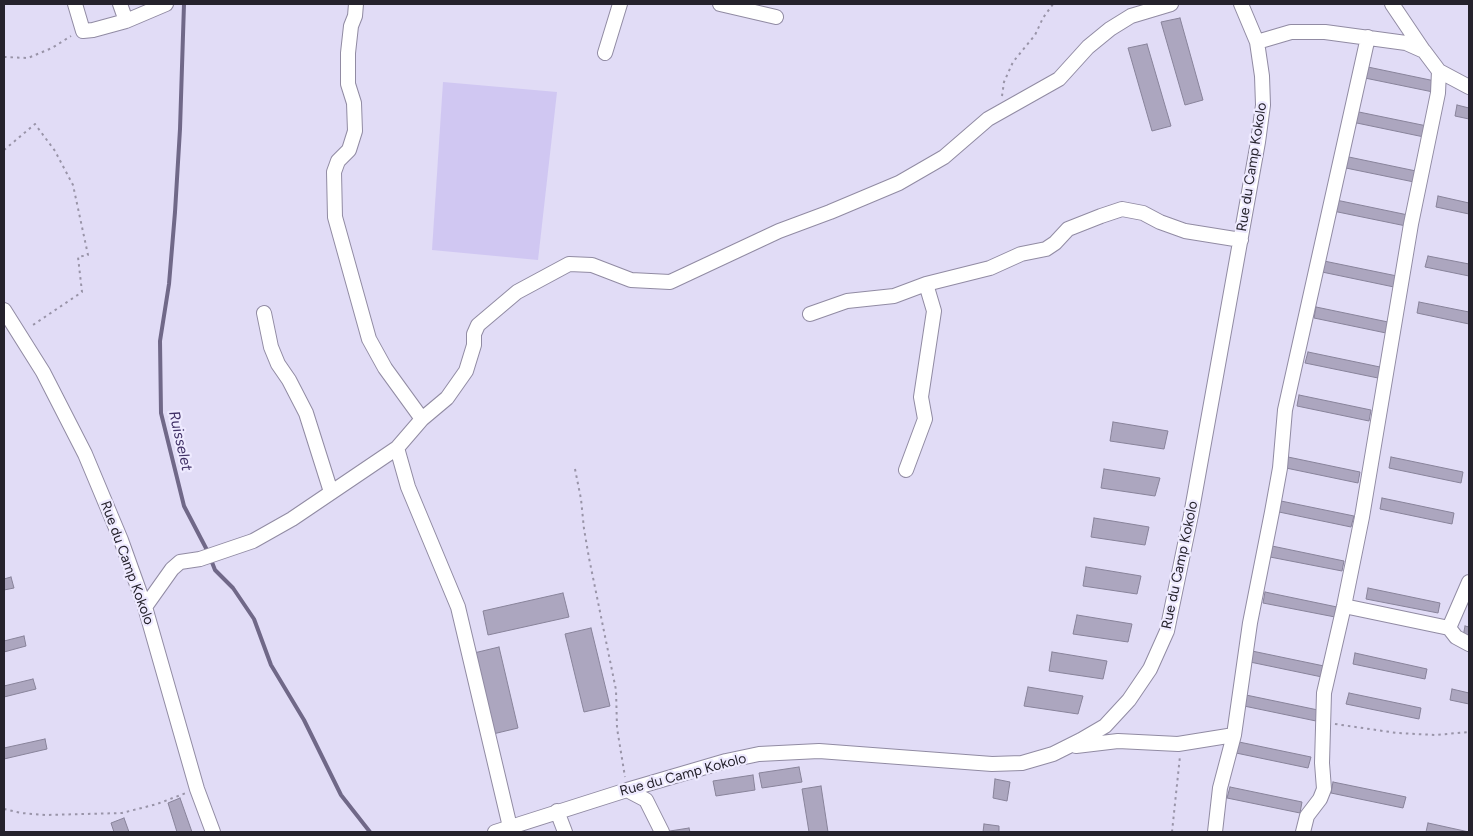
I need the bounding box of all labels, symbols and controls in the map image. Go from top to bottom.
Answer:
street label: Rue du Camp Kokolo [1233,101,1271,233]
water label: Ruisselet [164,409,196,473]
street label: Rue du Camp Kokolo [97,499,157,627]
street label: Rue du Camp Kokolo [1158,499,1202,631]
street label: Rue du Camp Kokolo [618,750,748,800]

